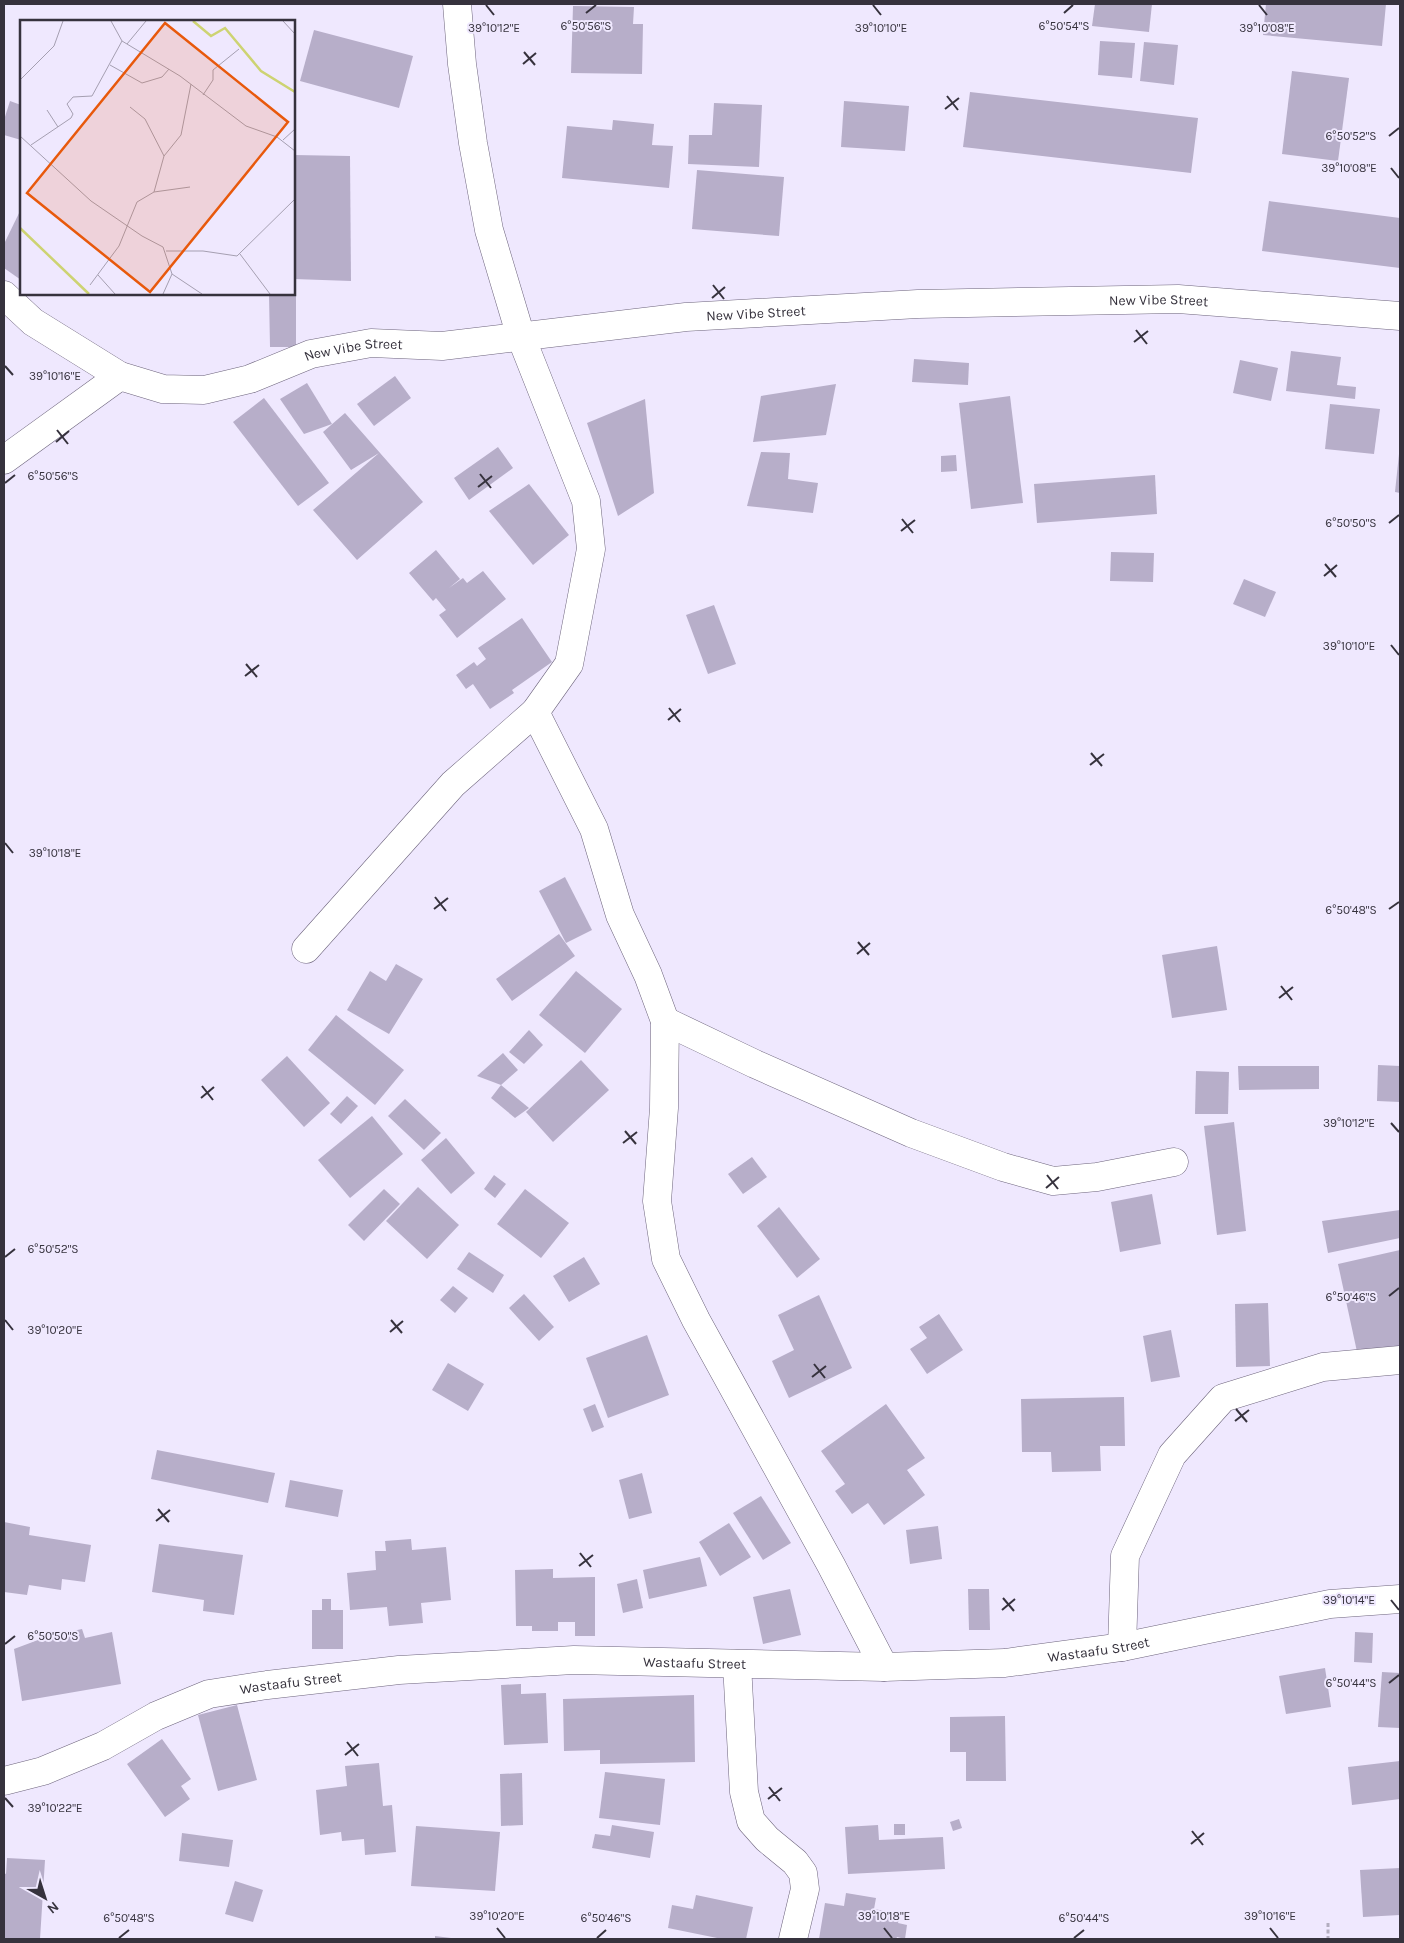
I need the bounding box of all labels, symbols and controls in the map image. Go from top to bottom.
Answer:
text: 6°50'56"S [560,19,612,33]
text: 6°50'54"S [1039,19,1089,33]
inset map [20,20,295,295]
text: 39°10'12"E [468,21,520,35]
text: 39°10'10"E [855,21,907,35]
text: 39°10'08"E [1239,21,1295,35]
text: 6°50'52"S [1325,129,1377,143]
text: 39°10'08"E [1321,161,1377,175]
street label: New Vibe Street [1109,291,1209,310]
street label: New Vibe Street [706,302,806,325]
street label: New Vibe Street [302,335,403,365]
text: 39°10'16"E [29,369,81,383]
text: 6°50'56"S [27,469,79,483]
text: 6°50'50"S [1325,516,1377,530]
text: 39°10'10"E [1323,639,1375,653]
text: 39°10'18"E [29,846,81,860]
text: 6°50'48"S [1325,903,1377,917]
text: 39°10'12"E [1323,1116,1375,1130]
text: 6°50'52"S [27,1242,79,1256]
text: 6°50'46"S [1326,1290,1376,1304]
text: 39°10'20"E [27,1323,83,1337]
text: 39°10'14"E [1323,1593,1375,1607]
text: 6°50'50"S [27,1629,79,1643]
street label: Wastaafu Street [1047,1634,1151,1666]
street label: Wastaafu Street [643,1654,746,1673]
street label: Wastaafu Street [238,1669,343,1698]
text: 6°50'44"S [1326,1676,1376,1690]
text: 39°10'22"E [27,1801,83,1815]
north arrow [20,1873,70,1923]
text: N [44,1898,62,1917]
text: 39°10'20"E [469,1909,525,1923]
text: 39°10'18"E [858,1909,910,1923]
text: 39°10'16"E [1244,1909,1296,1923]
text: 6°50'48"S [103,1911,155,1925]
text: 6°50'46"S [581,1911,631,1925]
text: 6°50'44"S [1059,1911,1109,1925]

